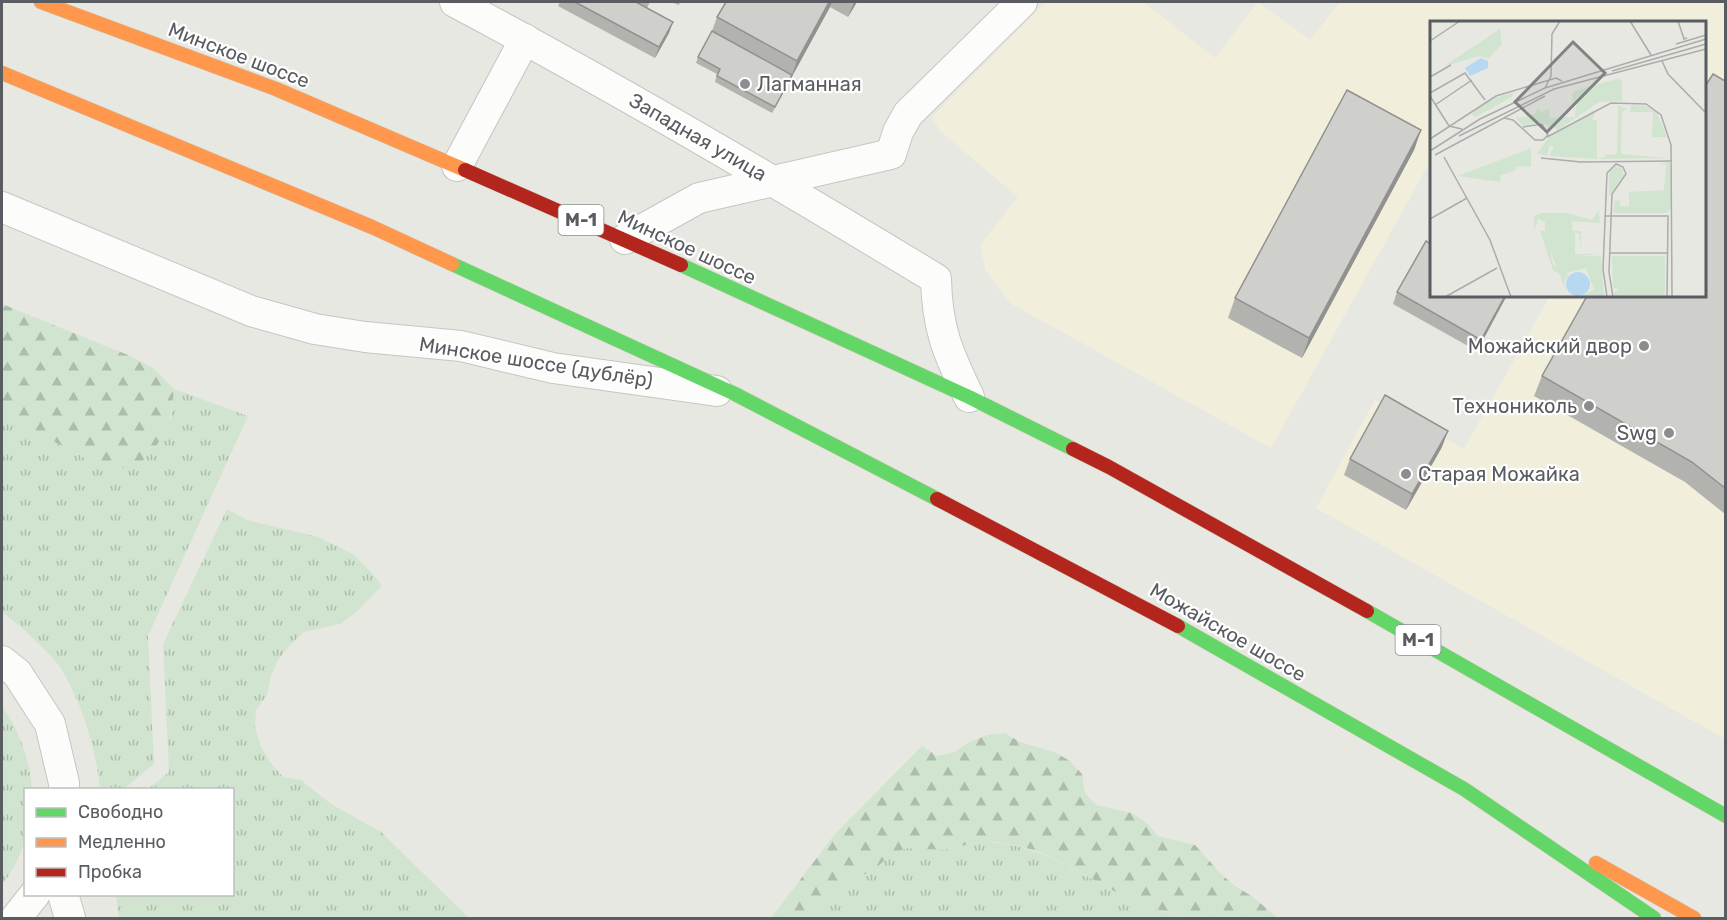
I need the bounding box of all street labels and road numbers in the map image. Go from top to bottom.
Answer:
street label: Минское шоссе [165,17,313,93]
street label: Западная улица [625,88,771,186]
road number: М-1 [558,205,604,235]
street label: Минское шоссе [614,205,760,289]
street label: Минское шоссе (дублёр) [417,332,655,392]
street label: Можайское шоссе [1146,578,1310,686]
road number: М-1 [1396,625,1440,655]

